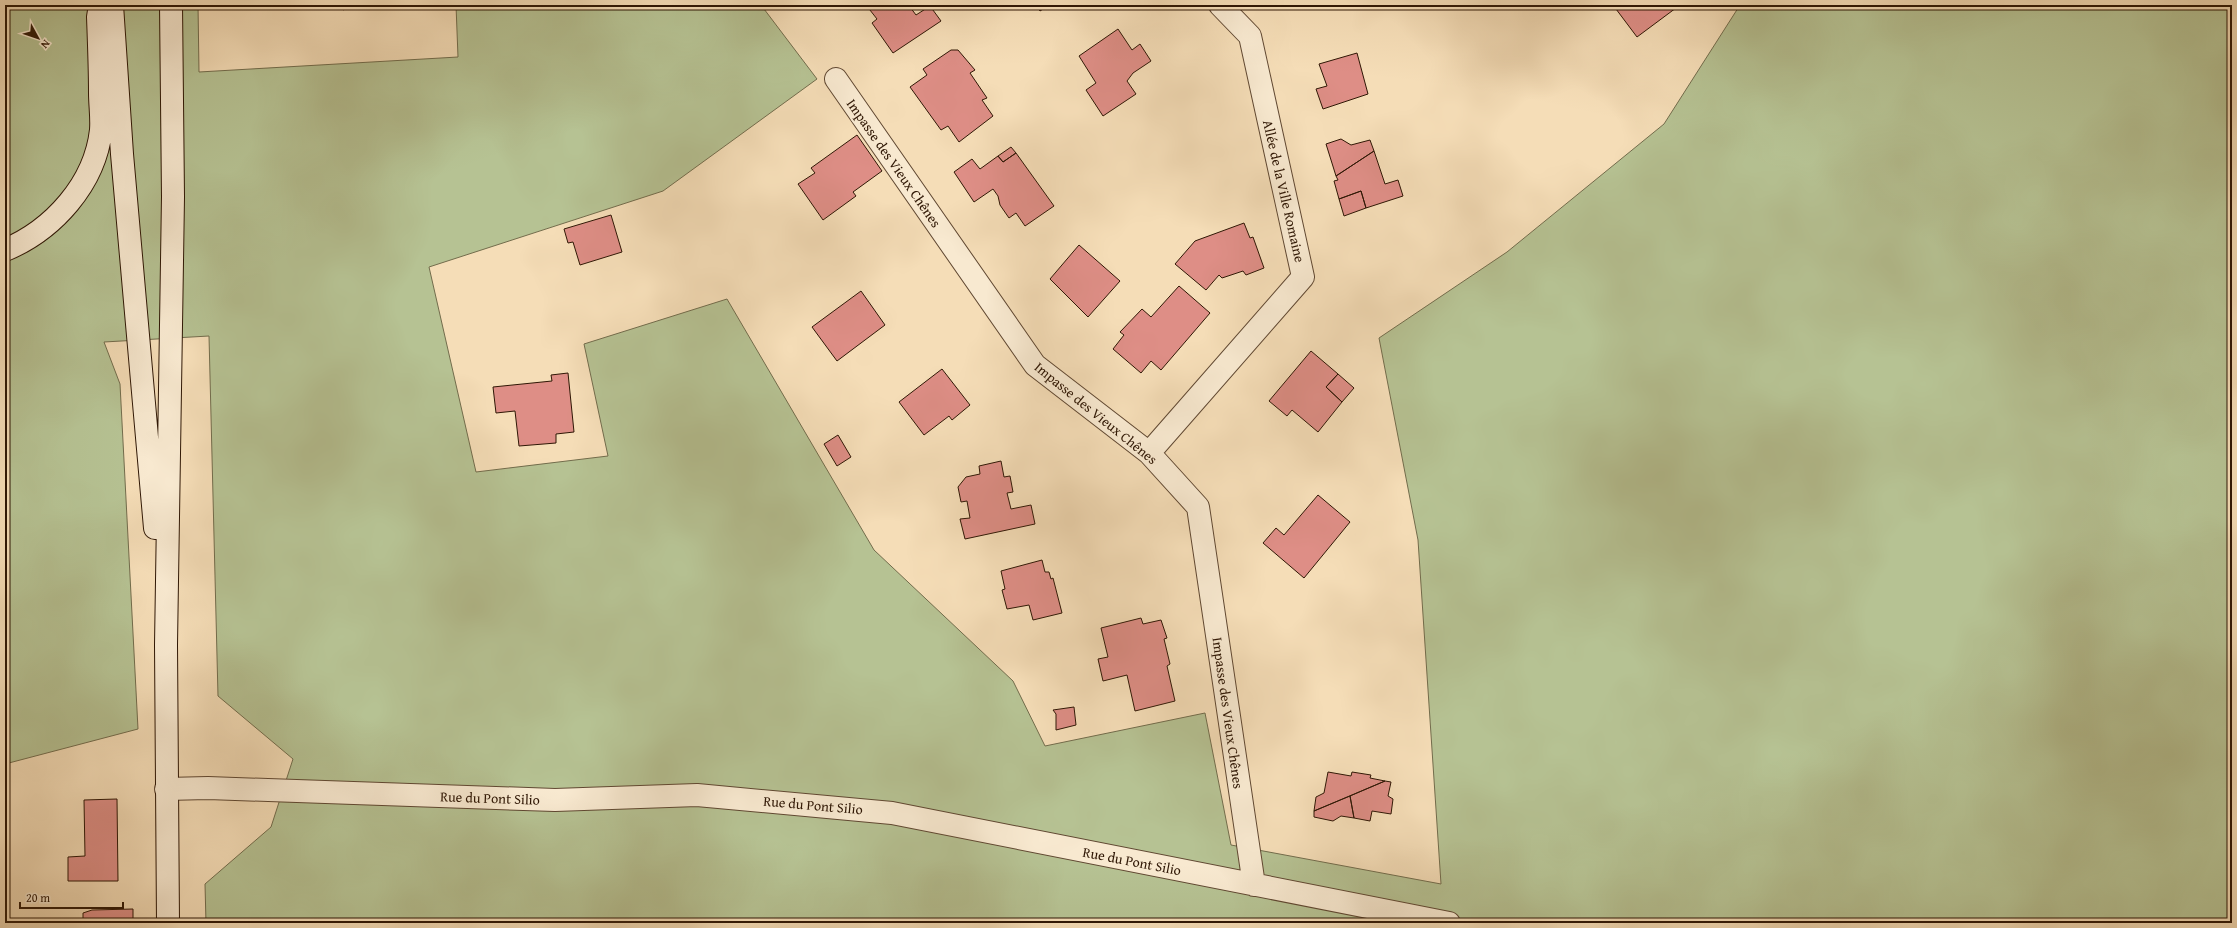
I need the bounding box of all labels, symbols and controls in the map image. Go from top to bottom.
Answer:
north arrow [18,18,58,58]
text: N [37,36,54,53]
street label: Impasse des Vieux Chênes [842,95,946,231]
street label: Allée de la Ville Romaine [1258,118,1310,265]
street label: Impasse des Vieux Chênes [1030,357,1162,469]
street label: Impasse des Vieux Chênes [1207,636,1249,790]
street label: Rue du Pont Silio [440,786,540,810]
street label: Rue du Pont Silio [762,791,864,819]
street label: Rue du Pont Silio [1081,842,1183,880]
scale bar [20,884,123,910]
text: 20 m [26,889,50,906]

